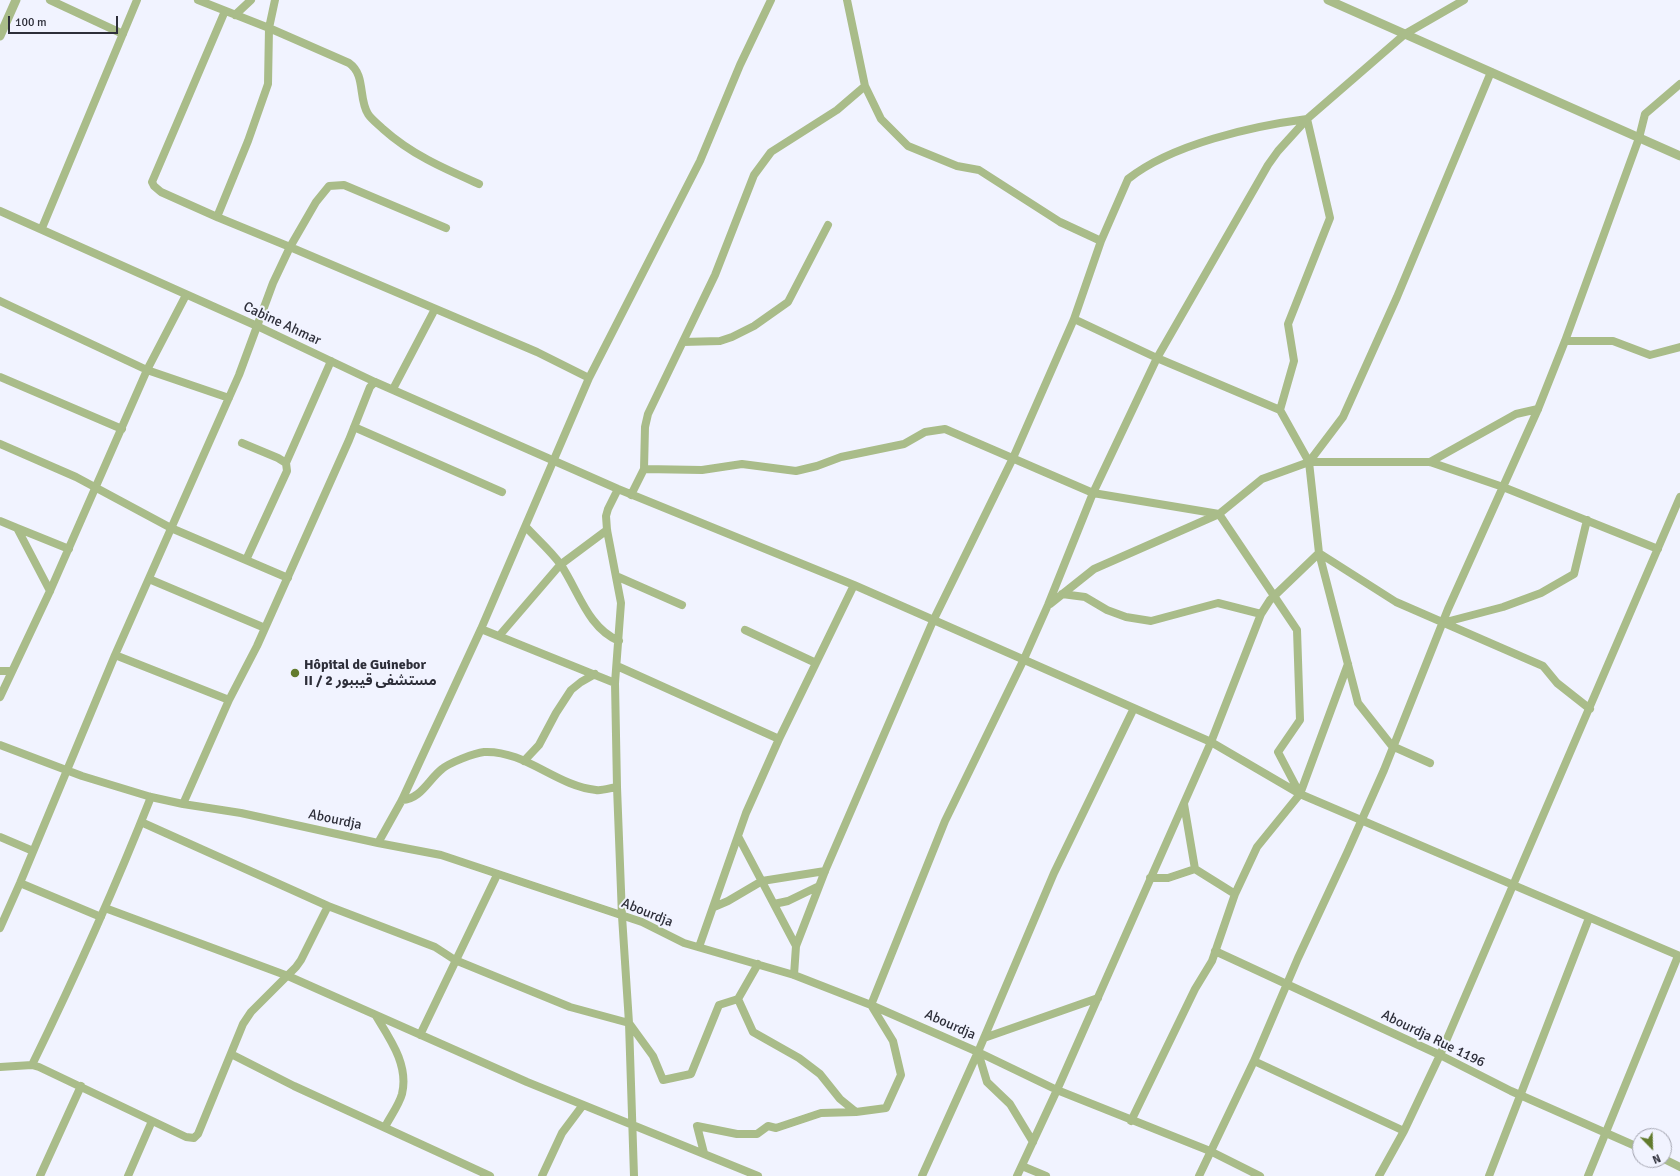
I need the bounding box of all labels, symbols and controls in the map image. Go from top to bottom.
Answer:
scale bar [10,8,120,34]
text: 100 m [15,15,47,30]
street label: Cabine Ahmar [240,299,324,349]
place label: Hôpital de Guinebor II / مستشفى قيببور 2 [304,657,437,690]
marker: Hôpital de Guinebor II / مستشفى قيببور 2 [289,667,301,679]
street label: Abourdja [307,806,363,834]
street label: Abourdja [619,895,675,931]
street label: Abourdja [922,1006,978,1044]
street label: Abourdja Rue 1196 [1378,1007,1488,1071]
north arrow [1632,1128,1672,1168]
text: N [1650,1151,1663,1166]

